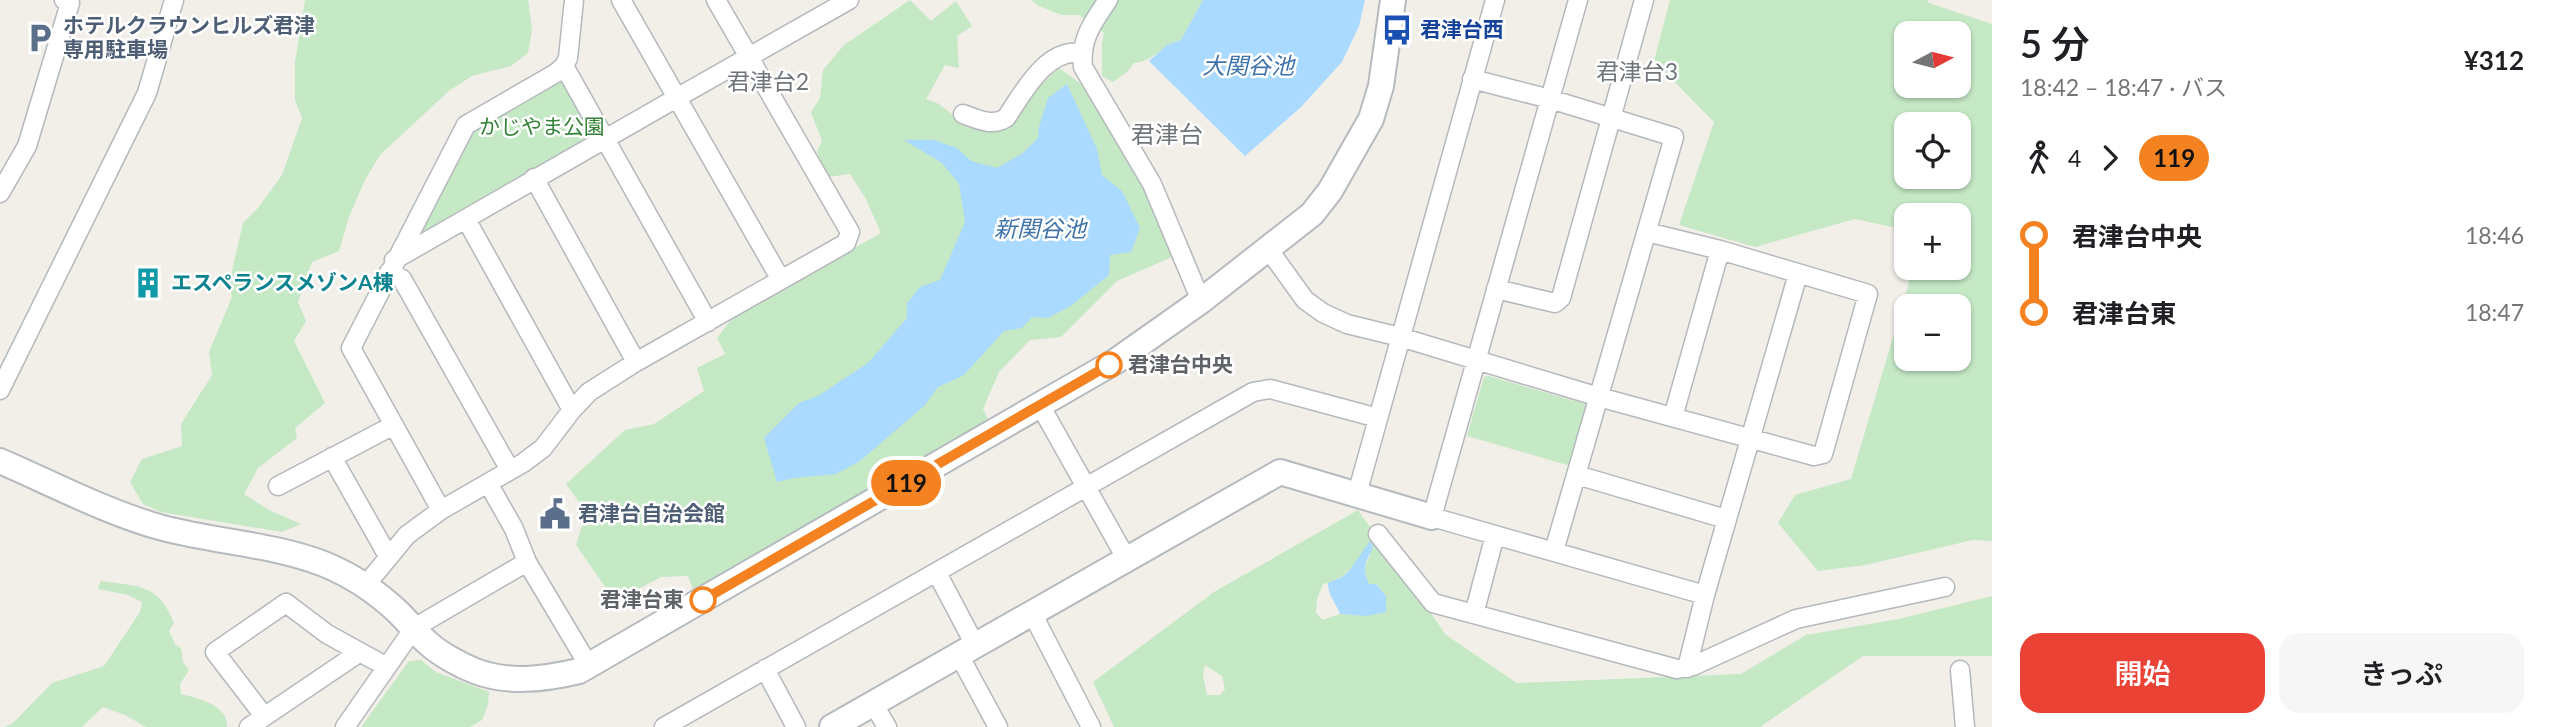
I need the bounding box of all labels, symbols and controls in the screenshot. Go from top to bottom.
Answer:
place label: ホテルクラウンヒルズ君津 専用駐車場 [63,12,315,61]
bus stop icon: 君津台西 [1380,13,1414,47]
place label: 君津台西 [1420,16,1504,41]
text: 5 分 [2020,20,2090,66]
parking icon: ホテルクラウンヒルズ君津 専用駐車場 [23,21,57,55]
north arrow [1894,21,1970,98]
map controls [1894,21,1971,371]
text: ¥312 [2464,44,2524,76]
water label: 大関谷池 [1202,51,1296,79]
district label: 君津台3 [1596,57,1678,85]
district label: 君津台2 [727,67,809,95]
text: 18:42 – 18:47 · バス [2020,73,2227,101]
button: locate [1894,112,1971,189]
park label: かじやま公園 [479,113,605,138]
district label: 君津台 [1131,119,1203,148]
icon: walk [2020,139,2058,177]
icon: forward [2091,139,2129,177]
text: 119 [2153,143,2195,172]
text: 4 [2068,144,2081,172]
button: + [1894,203,1971,280]
water label: 新関谷池 [994,214,1088,242]
text: 君津台中央 [2072,220,2202,252]
text: 18:46 [2465,221,2524,249]
building icon: エスペランスメゾンA棟 [131,266,165,300]
place label: エスペランスメゾンA棟 [171,269,394,294]
button: − [1894,294,1971,371]
text: 君津台東 [2072,297,2176,329]
text: 18:47 [2465,298,2524,326]
place label: 君津台中央 [1128,351,1233,376]
marker: 君津台中央 [1096,352,1122,378]
line badge: 119 [866,460,946,506]
text: 119 [885,468,927,497]
public building icon: 君津台自治会館 [538,497,572,531]
place label: 君津台自治会館 [578,500,725,525]
place label: 君津台東 [600,586,684,611]
marker: 君津台東 [690,587,716,613]
button: 開始 [2020,633,2265,713]
button: きっぷ [2279,633,2524,713]

